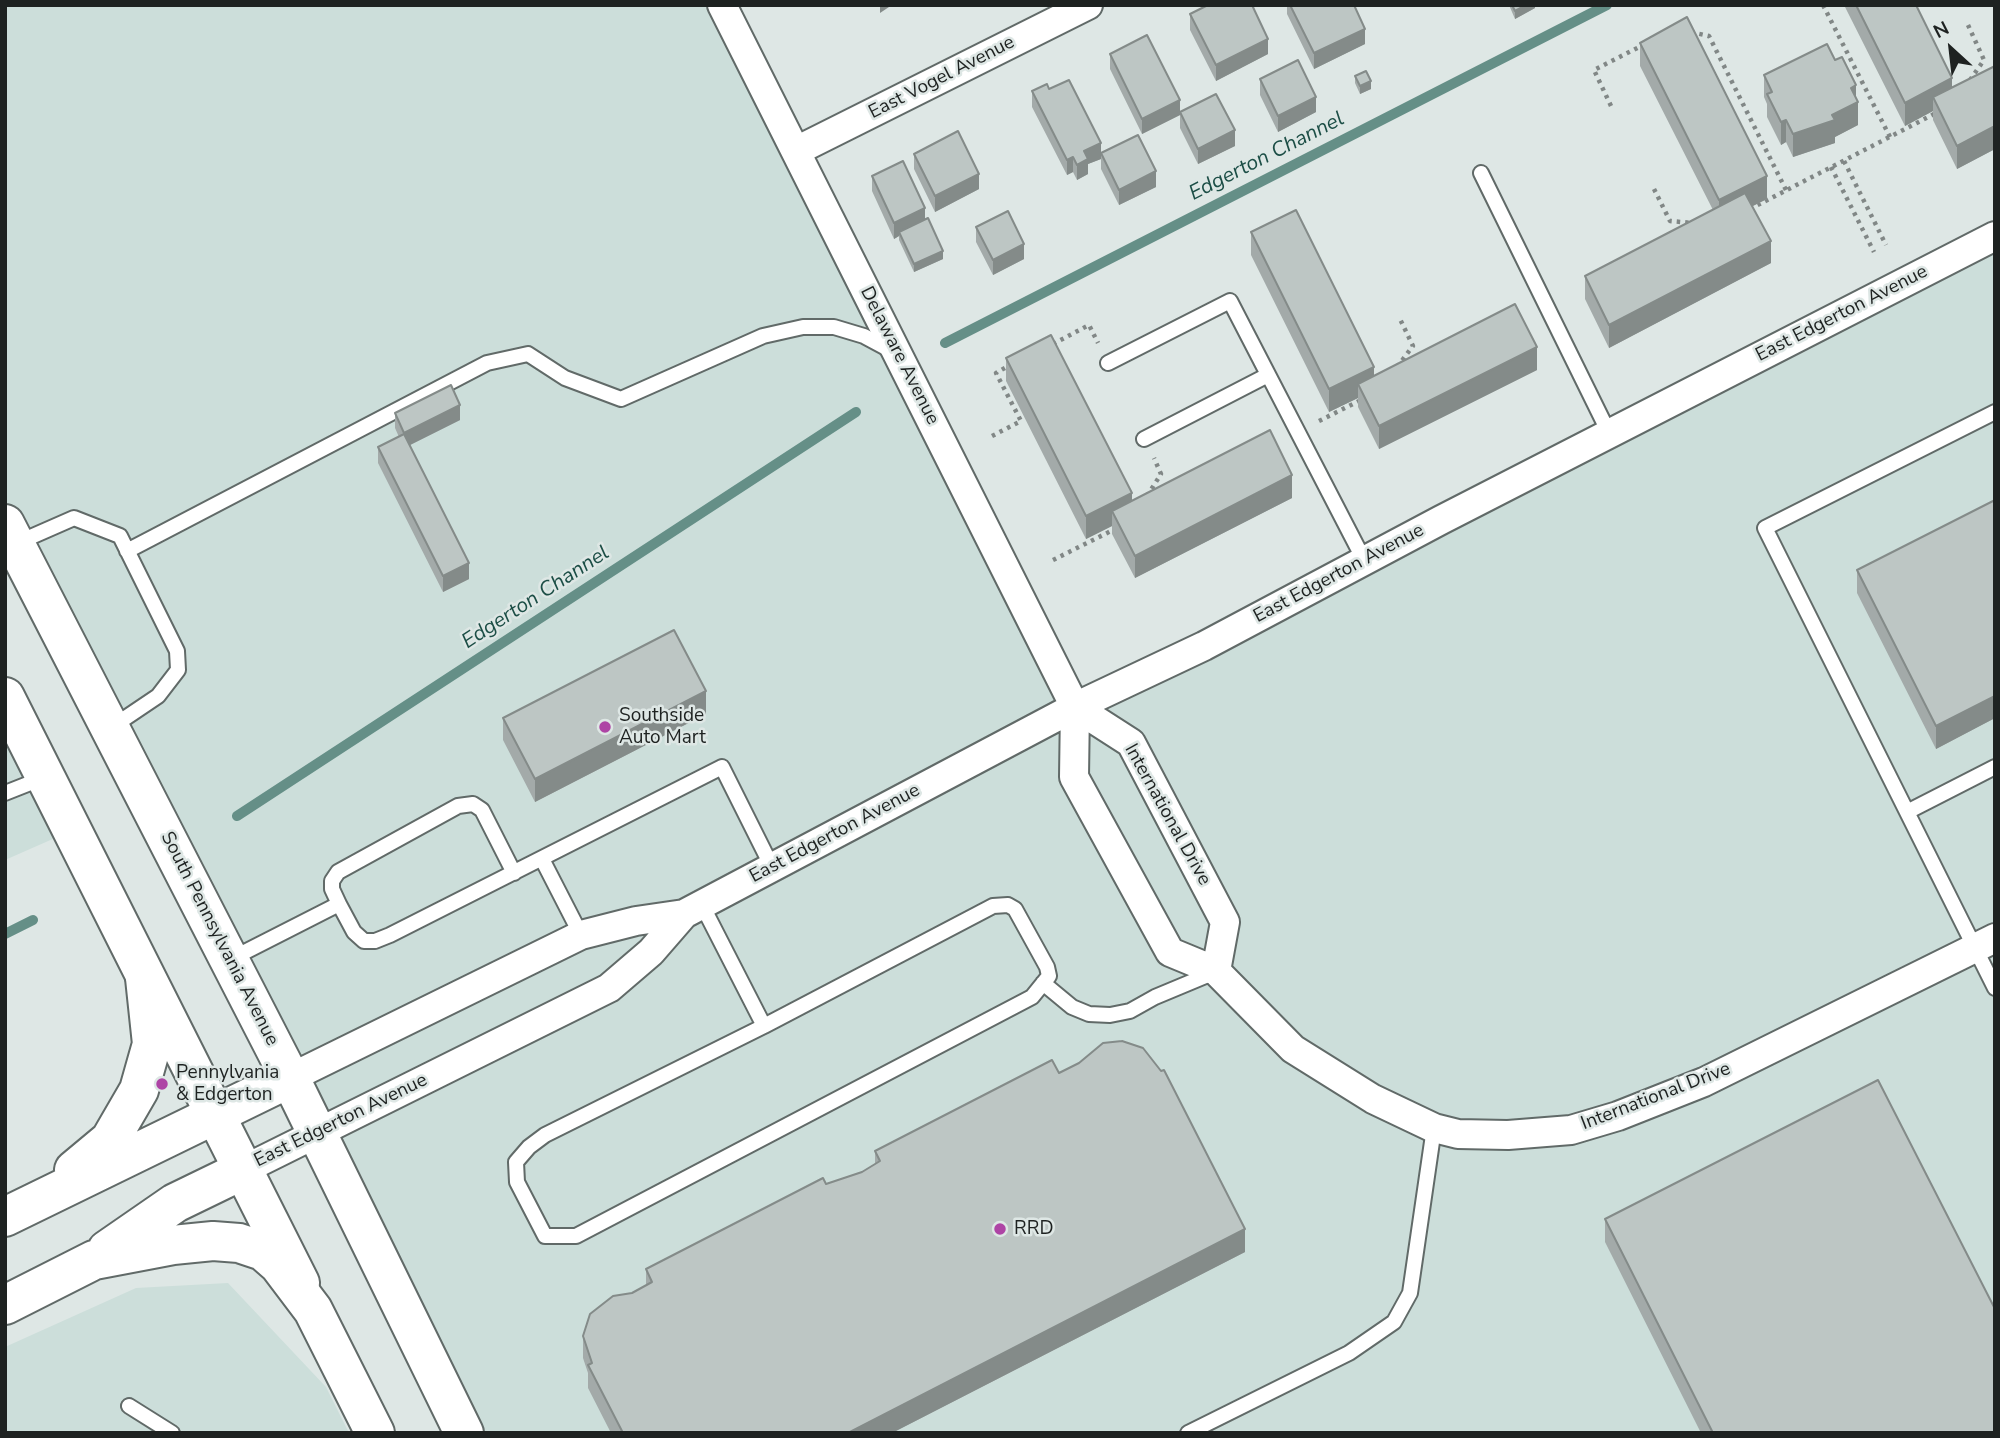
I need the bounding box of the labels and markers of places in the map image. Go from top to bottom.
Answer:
place label: Southside Auto Mart [619,705,706,749]
marker: Southside Auto Mart [597,719,613,735]
place label: Pennylvania & Edgerton [176,1062,279,1106]
marker: Pennylvania & Edgerton [154,1076,170,1092]
place label: RRD [1014,1218,1054,1240]
marker: RRD [992,1221,1008,1237]

